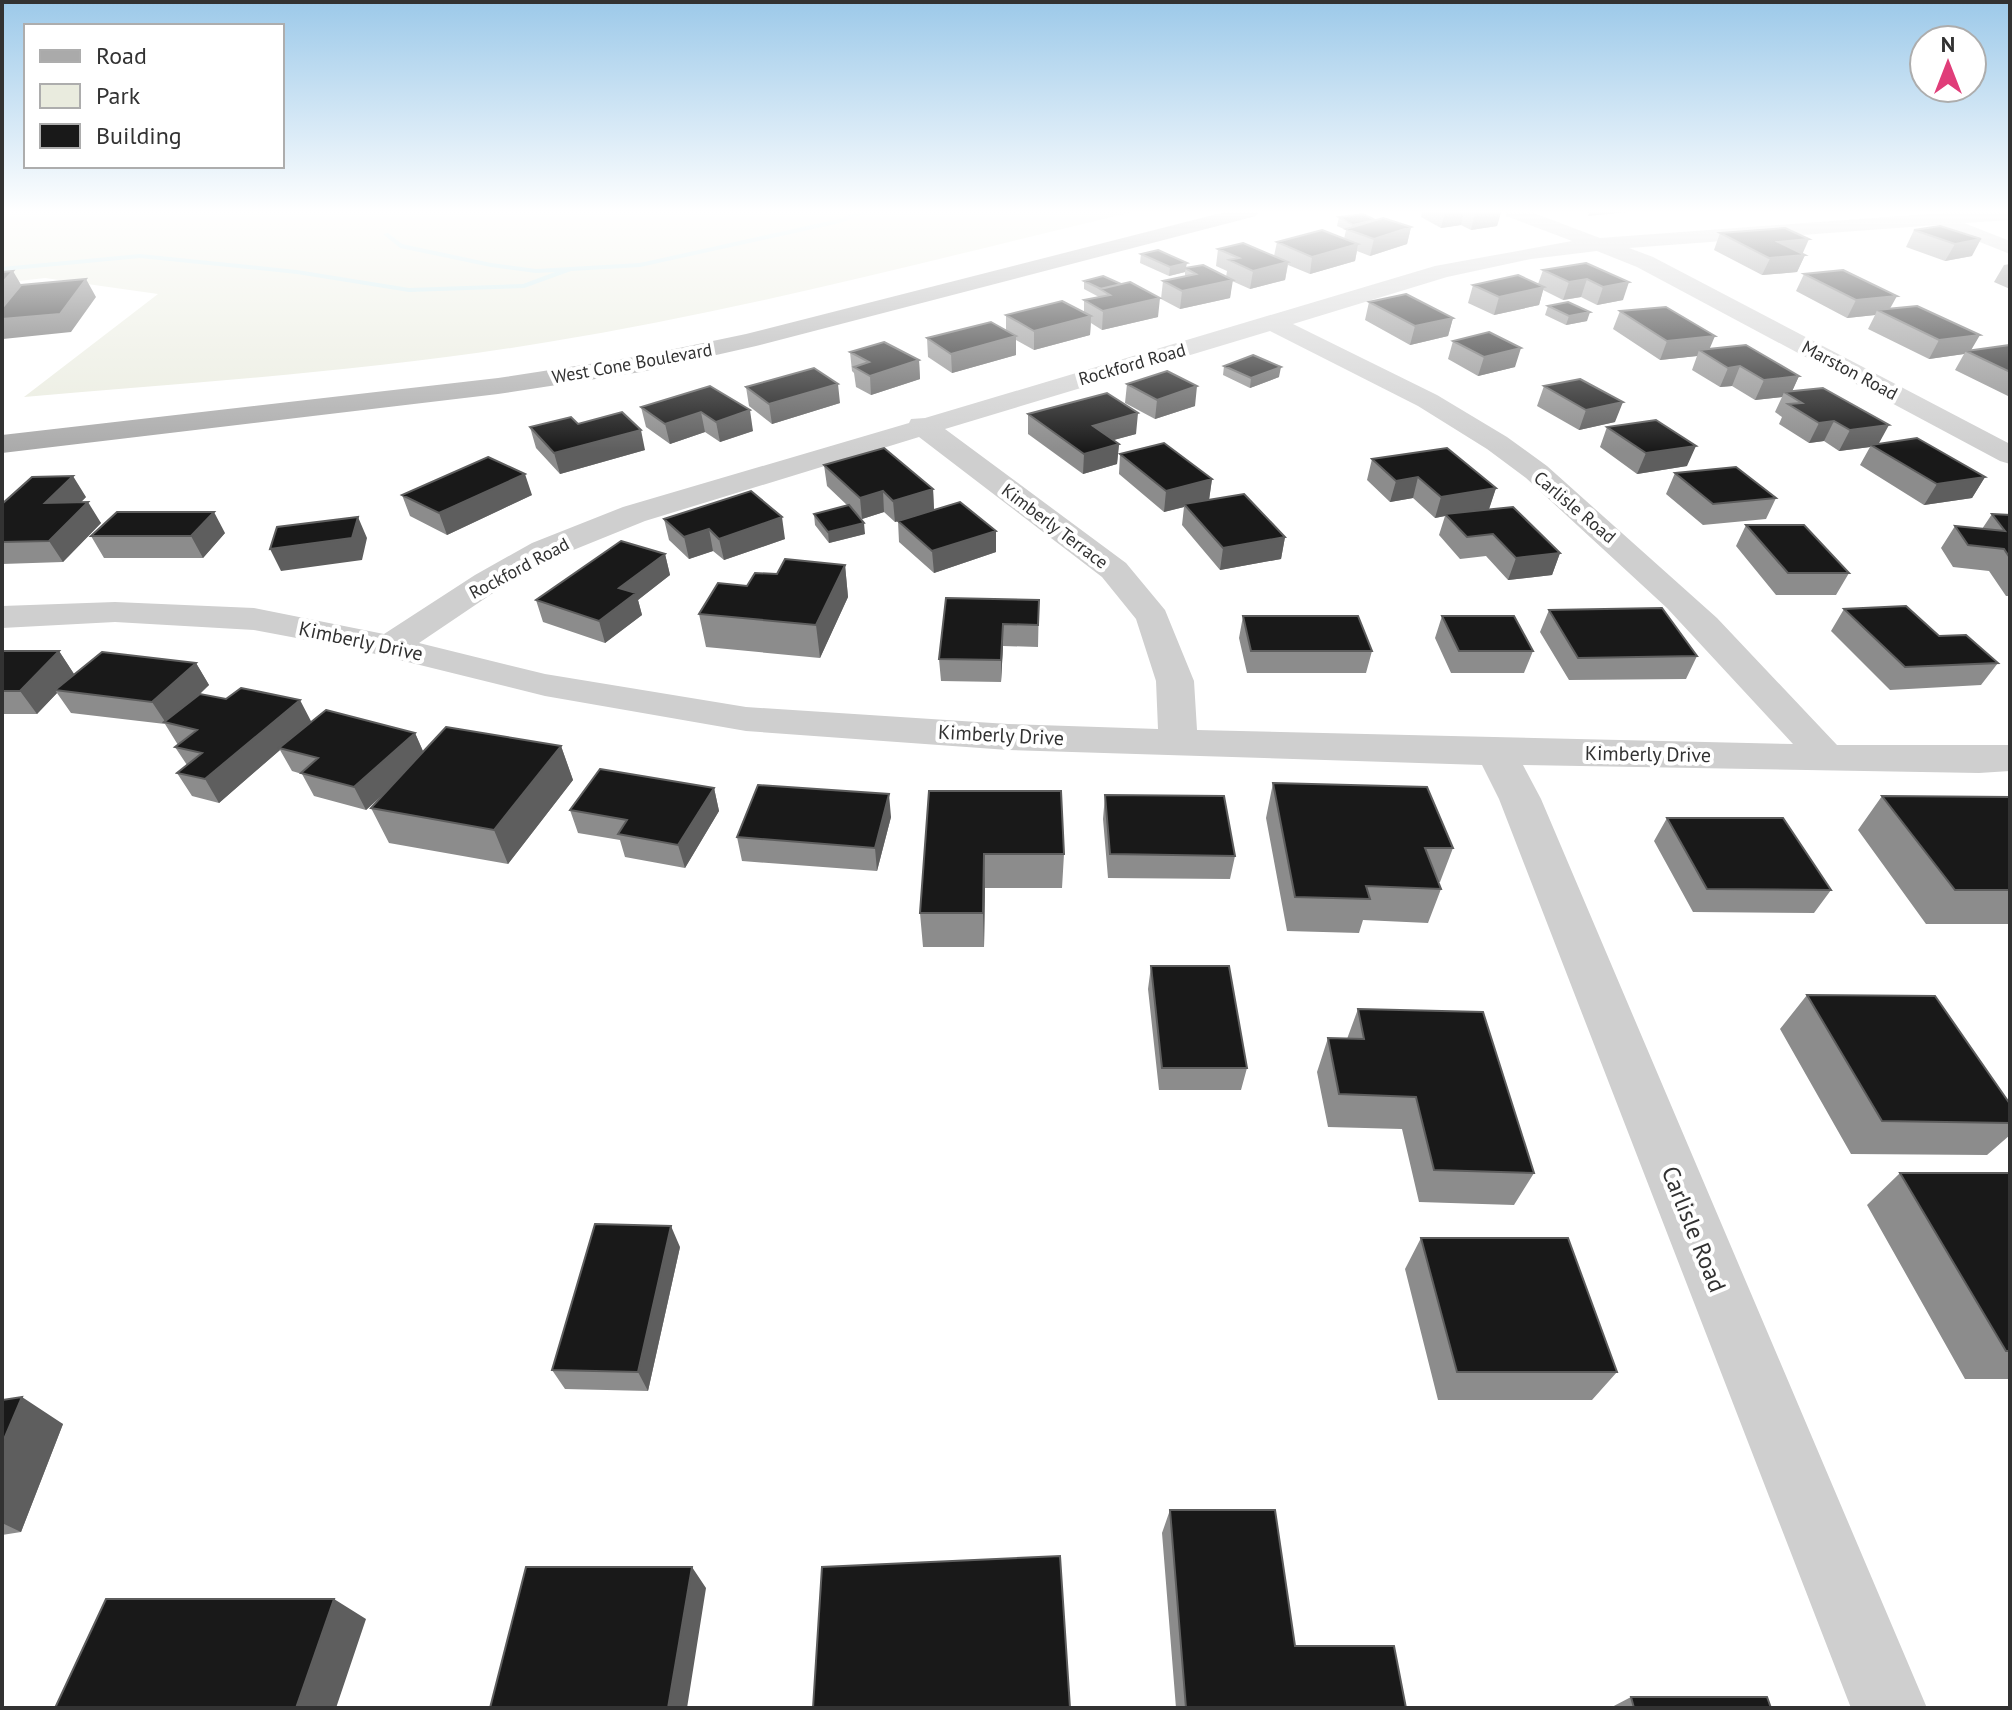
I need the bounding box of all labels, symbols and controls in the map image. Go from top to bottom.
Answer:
legend [24,24,284,168]
north arrow [1908,24,1988,104]
text: N [1941,30,1955,58]
text: Road [96,40,147,71]
text: Park [96,80,141,111]
text: Building [96,120,182,151]
street label: Marston Road [1798,335,1902,405]
street label: West Cone Boulevard [550,338,714,388]
street label: Rockford Road [1076,338,1188,390]
street label: Carlisle Road [1529,466,1621,548]
street label: Kimberly Terrace [997,478,1113,574]
street label: Rockford Road [465,532,573,604]
street label: Kimberly Drive [297,615,425,667]
street label: Kimberly Drive [937,719,1065,751]
street label: Kimberly Drive [1585,740,1711,768]
street label: Carlisle Road [1655,1161,1733,1297]

